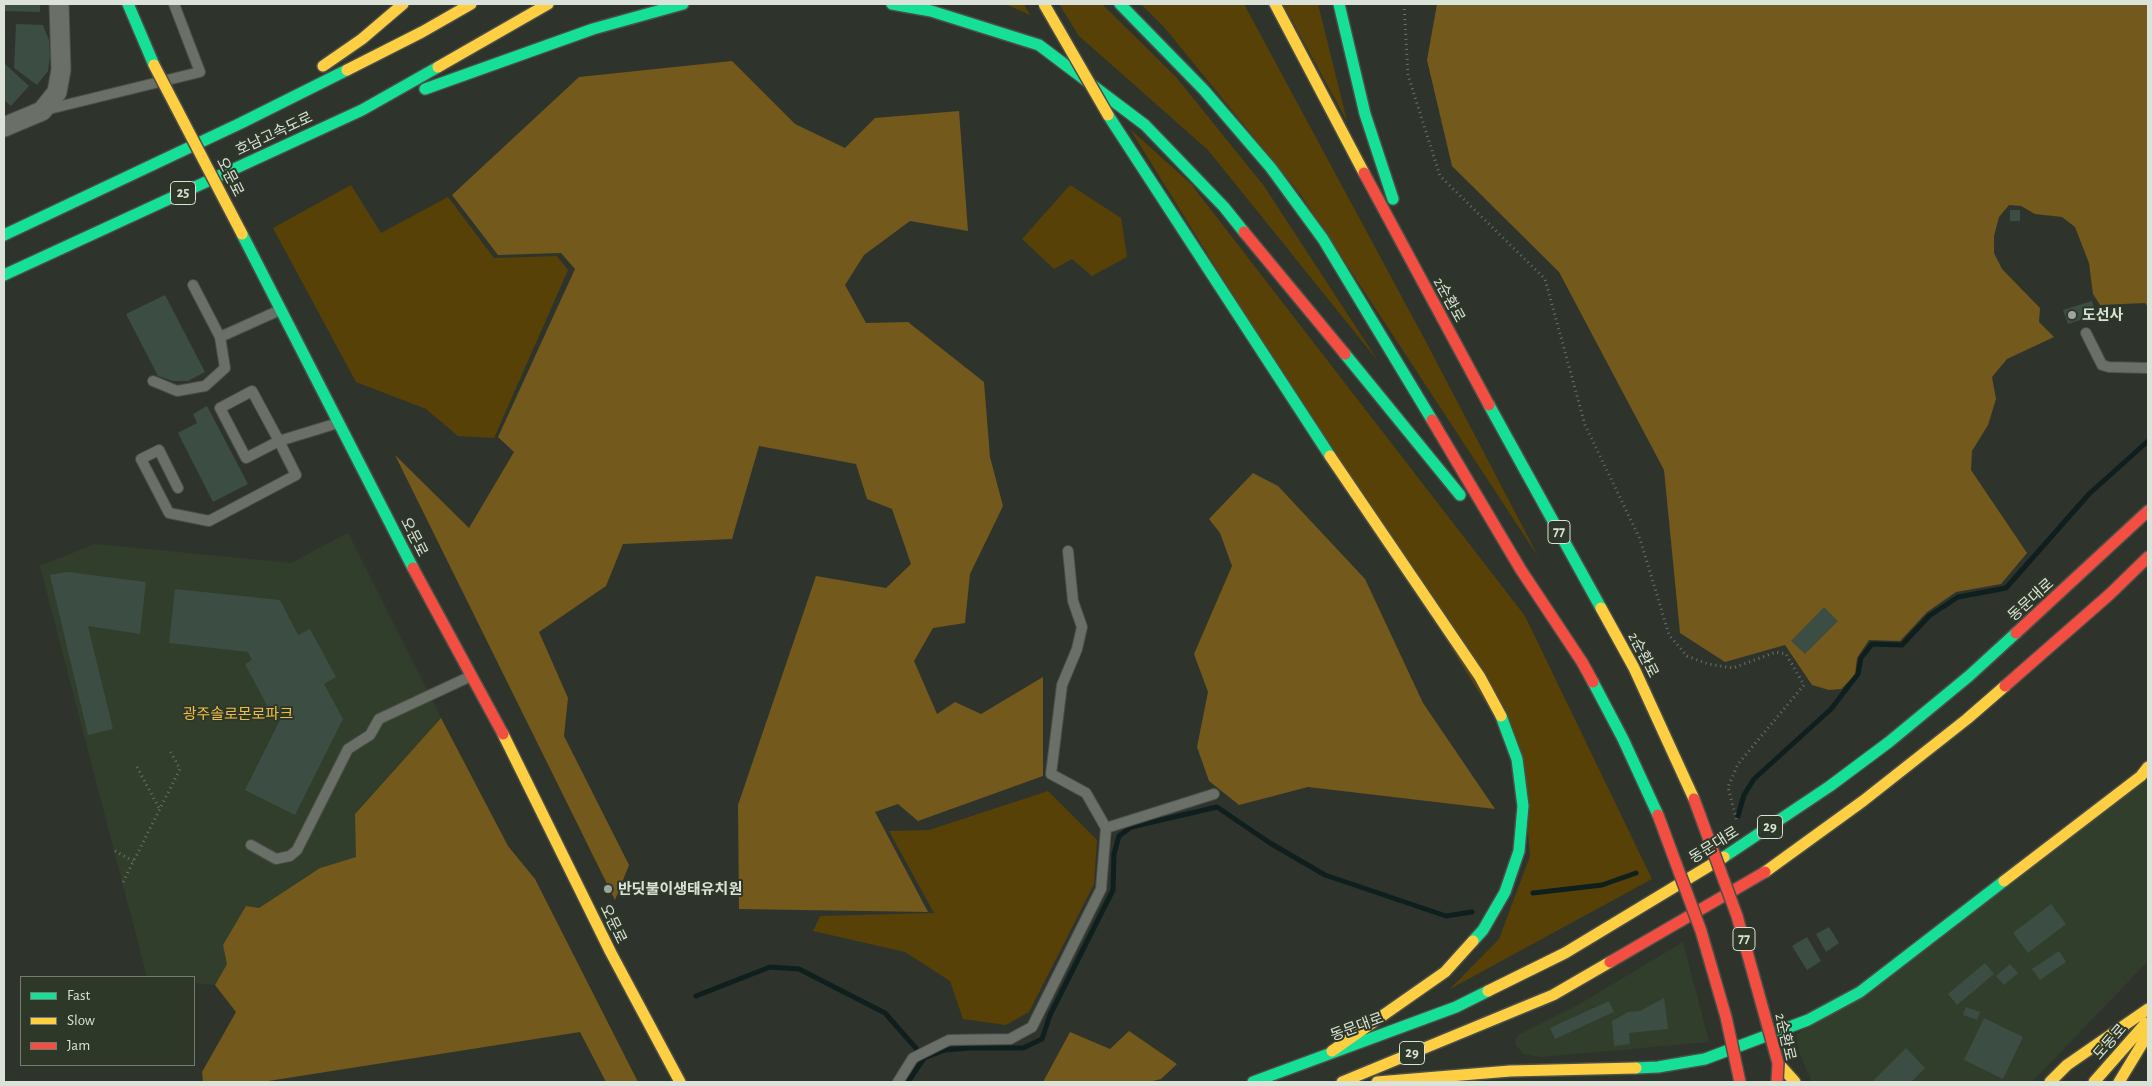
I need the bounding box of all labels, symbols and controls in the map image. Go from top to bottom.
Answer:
street label: 호남고속도로 [233,108,315,160]
street label: 오문로 [213,154,247,200]
road number: 25 [170,182,196,204]
street label: 2순환로 [1429,275,1469,325]
place label: 도선사 [2082,306,2123,324]
marker: 도선사 [2066,309,2078,321]
street label: 오문로 [397,514,431,560]
road number: 77 [1548,520,1570,544]
street label: 동문대로 [2004,575,2058,625]
street label: 2순환로 [1624,629,1662,681]
park label: 광주솔로몬로파크 [183,705,293,723]
road number: 29 [1758,816,1782,839]
street label: 동문대로 [1686,823,1742,867]
place label: 반딧불이생태유치원 [618,880,742,898]
marker: 반딧불이생태유치원 [602,883,614,895]
street label: 오문로 [596,901,630,947]
road number: 77 [1733,928,1755,951]
legend [20,976,195,1066]
text: Fast [67,988,90,1003]
street label: 동문대로 [1328,1009,1386,1045]
street label: 2순환로 [1771,1011,1799,1063]
text: Slow [67,1013,95,1028]
street label: 도동로 [2090,1020,2130,1064]
text: Jam [67,1038,90,1053]
road number: 29 [1400,1042,1424,1064]

